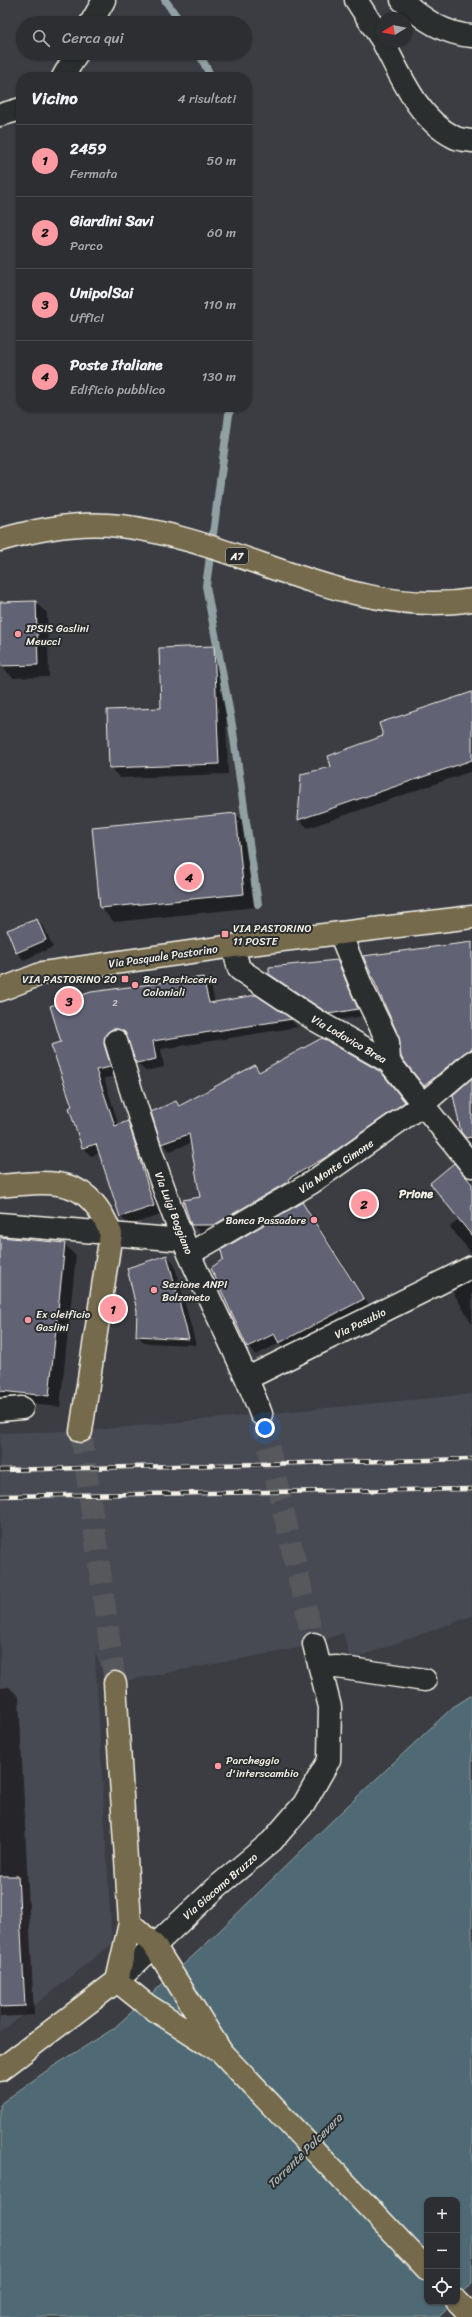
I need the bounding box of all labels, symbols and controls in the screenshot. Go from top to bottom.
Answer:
north arrow [376,12,412,48]
search box [16,16,252,60]
text: Cerca qui [62,25,124,51]
icon: search [30,27,52,49]
text: Vicino [32,83,78,113]
text: 4 risultati [177,87,236,110]
text: 2459 [70,136,106,162]
text: 1 [42,149,48,172]
text: 50 m [206,149,236,172]
text: Fermata [70,162,117,185]
text: Giardini Savi [70,208,153,234]
text: 2 [41,221,49,244]
text: 60 m [207,221,236,244]
text: Parco [70,234,103,257]
text: UnipolSai [70,280,133,306]
text: 3 [41,293,49,316]
text: 110 m [203,293,236,316]
text: Uffici [70,306,104,329]
text: Poste Italiane [70,352,163,378]
text: 4 [41,365,49,388]
text: 130 m [202,365,236,388]
text: Edificio pubblico [70,378,165,401]
road number: A7 [226,548,248,564]
place label: IPSIS Gaslini Meucci [25,619,90,651]
marker: IPSIS Gaslini Meucci [13,629,23,639]
pin: 4 [176,862,202,892]
place label: VIA PASTORINO 11 POSTE [233,919,312,951]
marker: VIA PASTORINO 11 POSTE [220,929,230,939]
street label: Via Pasquale Pastorino [107,939,219,974]
place label: VIA PASTORINO 20 [22,970,117,989]
place label: Bar Pasticceria Coloniali [143,970,218,1002]
marker: VIA PASTORINO 20 [120,974,130,984]
marker: Bar Pasticceria Coloniali [130,980,140,990]
pin: 3 [56,986,82,1016]
house number: 2 [112,995,118,1011]
street label: Via Lodovico Brea [307,1010,390,1069]
street label: Via Monte Cimone [295,1134,378,1199]
street label: Via Luigi Boggiano [149,1169,198,1258]
district label: Prione [399,1183,433,1205]
pin: 2 [351,1189,377,1219]
place label: Banca Passadore [225,1211,307,1230]
marker: Banca Passadore [309,1215,319,1225]
place label: Sezione ANPI Bolzaneto [162,1275,228,1307]
marker: Sezione ANPI Bolzaneto [149,1285,159,1295]
pin: 1 [100,1294,126,1324]
street label: Via Pasubio [331,1303,390,1344]
place label: Ex oleificio Gaslini [36,1305,91,1337]
marker: Ex oleificio Gaslini [23,1315,33,1325]
your location [255,1418,275,1438]
place label: Parcheggio d'interscambio [226,1751,299,1783]
marker: Parcheggio d'interscambio [213,1761,223,1771]
street label: Via Giacomo Bruzzo [178,1848,263,1925]
water label: Torrente Polcevera [262,2107,349,2194]
map controls [424,2197,460,2305]
button: + [424,2197,460,2233]
button: − [424,2233,460,2269]
button: locate [424,2269,460,2305]

